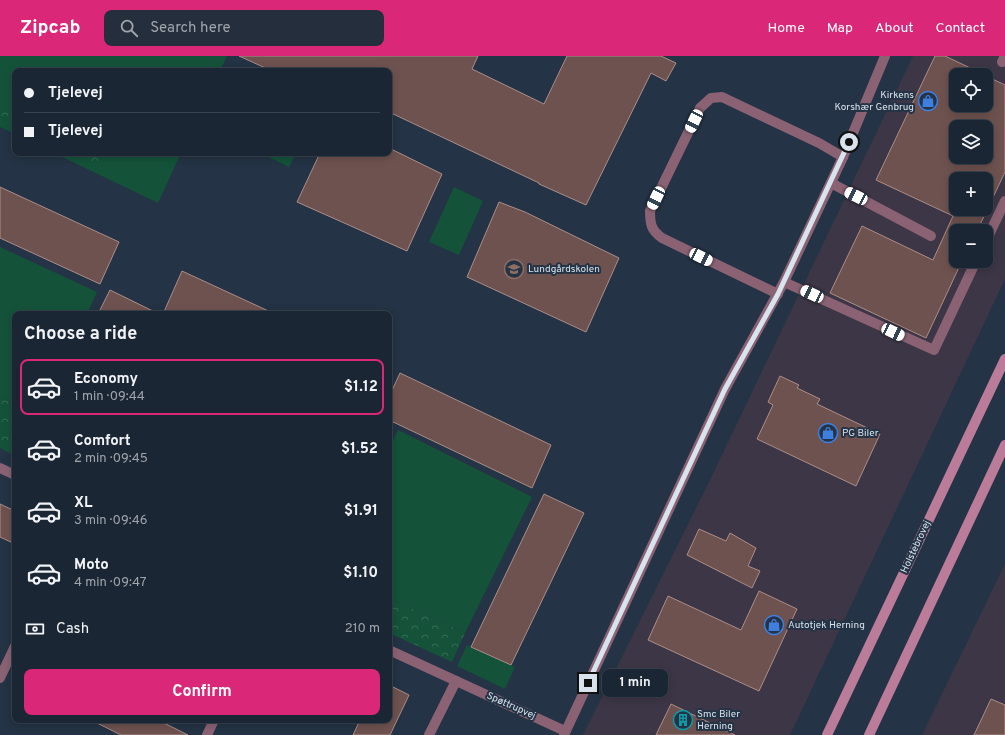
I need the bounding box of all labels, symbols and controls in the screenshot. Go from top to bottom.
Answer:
search box [104,10,384,46]
text: Zipcab [20,16,80,40]
icon: search [118,17,140,39]
text: Search here [150,19,231,38]
text: Home [768,20,805,37]
text: Map [827,20,853,37]
text: About [875,20,914,37]
text: Contact [936,20,985,37]
map controls [949,68,993,268]
button: locate [949,68,993,112]
text: Tjelevej [48,84,103,103]
place label: Kirkens Korshær Genbrug [834,89,914,114]
shop icon: Kirkens Korshær Genbrug [917,90,939,112]
car [683,108,705,134]
button: layers [949,120,993,164]
text: Tjelevej [48,122,103,141]
route start [840,133,858,151]
button: + [949,172,993,216]
car [645,185,667,211]
car [843,185,869,207]
button: − [949,224,993,268]
car [688,246,714,268]
school or university icon: Lundgårdskolen [503,258,525,280]
place label: Lundgårdskolen [528,263,600,276]
car [799,283,825,305]
car [880,321,906,343]
text: Choose a ride [24,323,137,346]
icon: car [26,369,62,405]
text: Economy [74,370,138,389]
text: $1.12 [344,378,378,397]
text: 1 min · 09:44 [74,389,145,405]
shop icon: PG Biler [817,422,839,444]
place label: PG Biler [842,427,879,440]
icon: car [26,431,62,467]
text: Comfort [74,432,131,451]
text: $1.52 [341,440,378,459]
text: 2 min · 09:45 [74,451,148,467]
icon: car [26,493,62,529]
text: XL [74,494,92,513]
text: $1.91 [344,502,378,521]
text: 3 min · 09:46 [74,513,148,529]
street label: Holstebrovej [898,519,934,575]
icon: car [26,555,62,591]
text: Moto [74,556,109,575]
text: $1.10 [343,564,378,583]
text: 4 min · 09:47 [74,575,147,591]
shop icon: Autotjek Herning [763,614,785,636]
icon: cash [24,618,46,640]
place label: Autotjek Herning [788,619,865,632]
text: Cash [56,620,89,639]
text: 210 m [345,621,380,637]
button: Confirm [24,669,380,715]
callout: 1 min [602,669,668,697]
route end [579,674,597,692]
text: 1 min [619,675,651,691]
street label: Spøttrupvej [484,689,538,723]
place label: Smc Biler Herning [697,708,740,733]
building icon: Smc Biler Herning [672,709,694,731]

